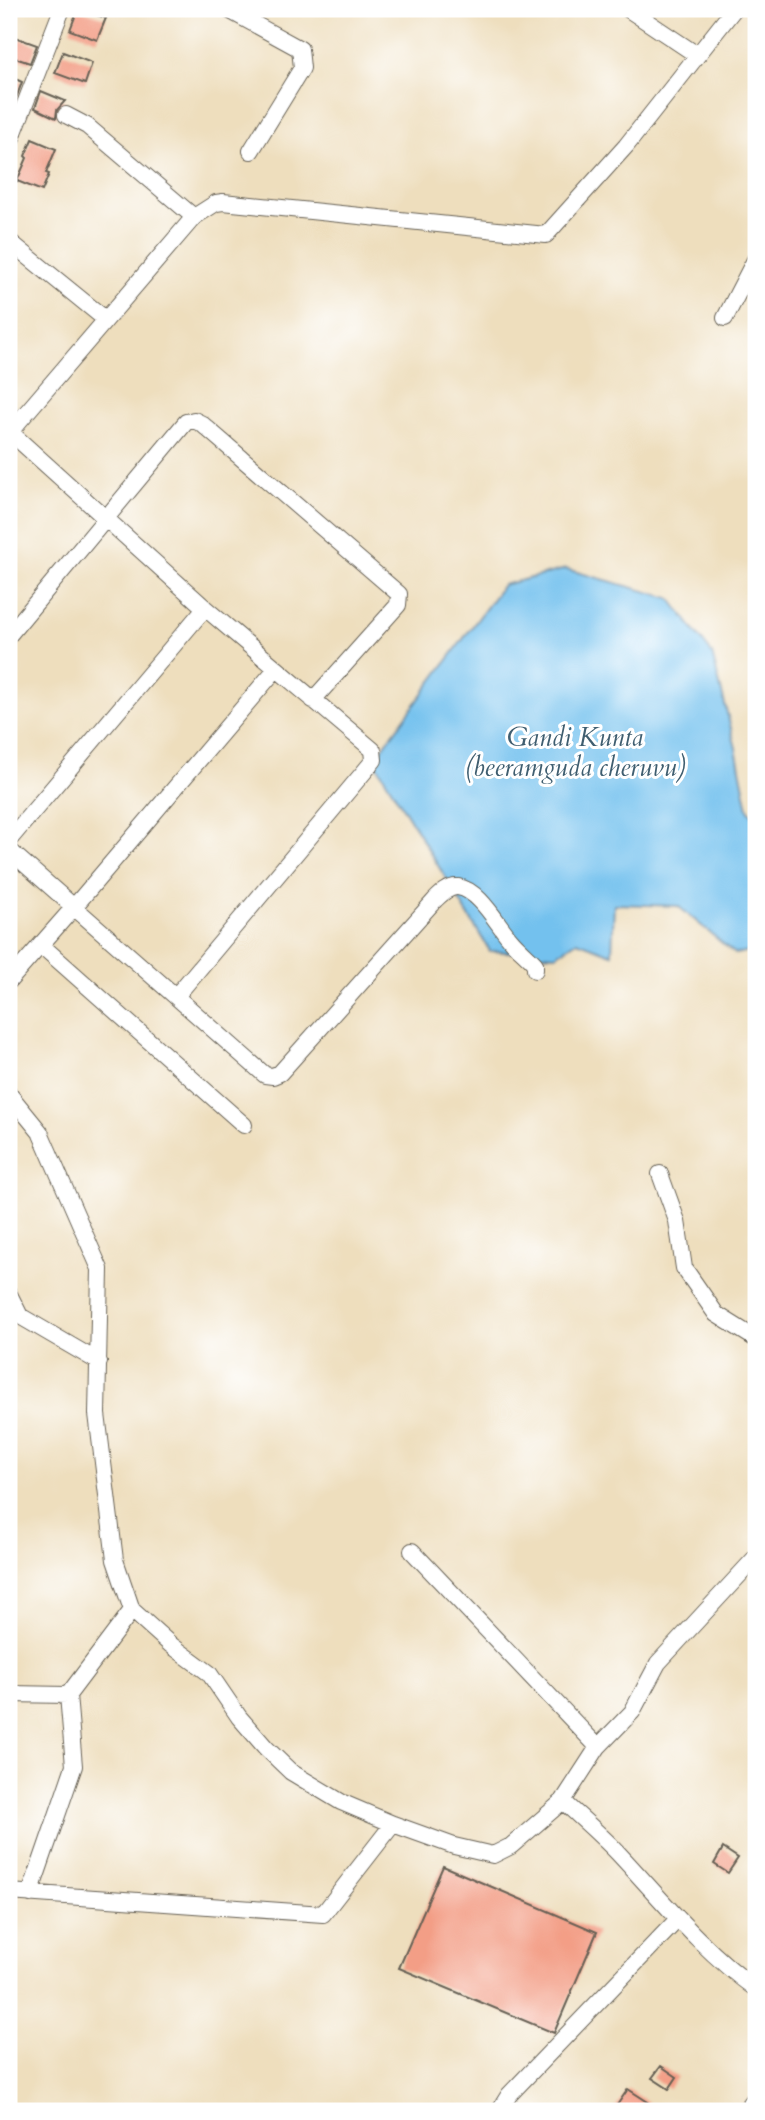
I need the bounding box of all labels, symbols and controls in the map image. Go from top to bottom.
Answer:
water label: Gandi Kunta (beeramguda cheruvu) [465,720,686,785]

